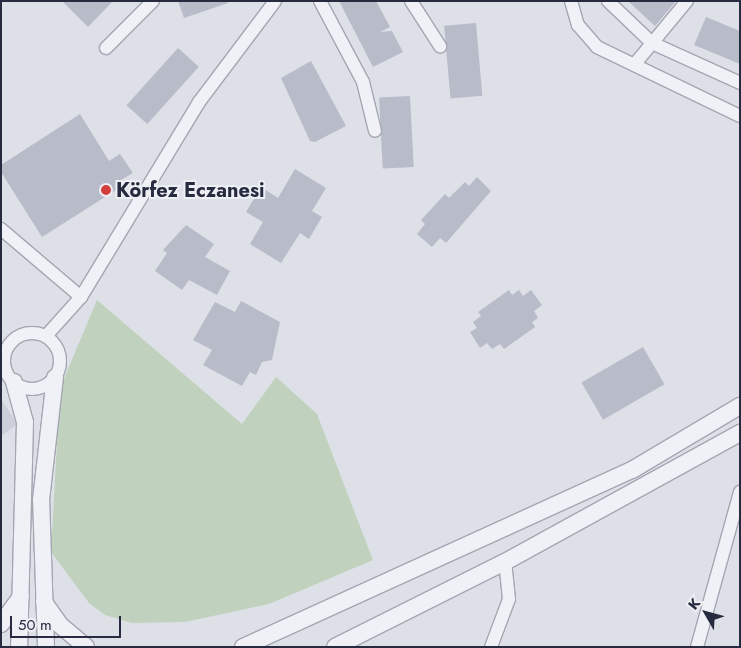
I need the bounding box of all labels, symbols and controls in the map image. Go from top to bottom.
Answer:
place label: Körfez Eczanesi [116,178,265,202]
marker: Körfez Eczanesi [100,184,112,196]
north arrow [681,588,731,638]
text: K [683,594,705,614]
scale bar [12,606,124,638]
text: 50 m [18,614,52,636]

